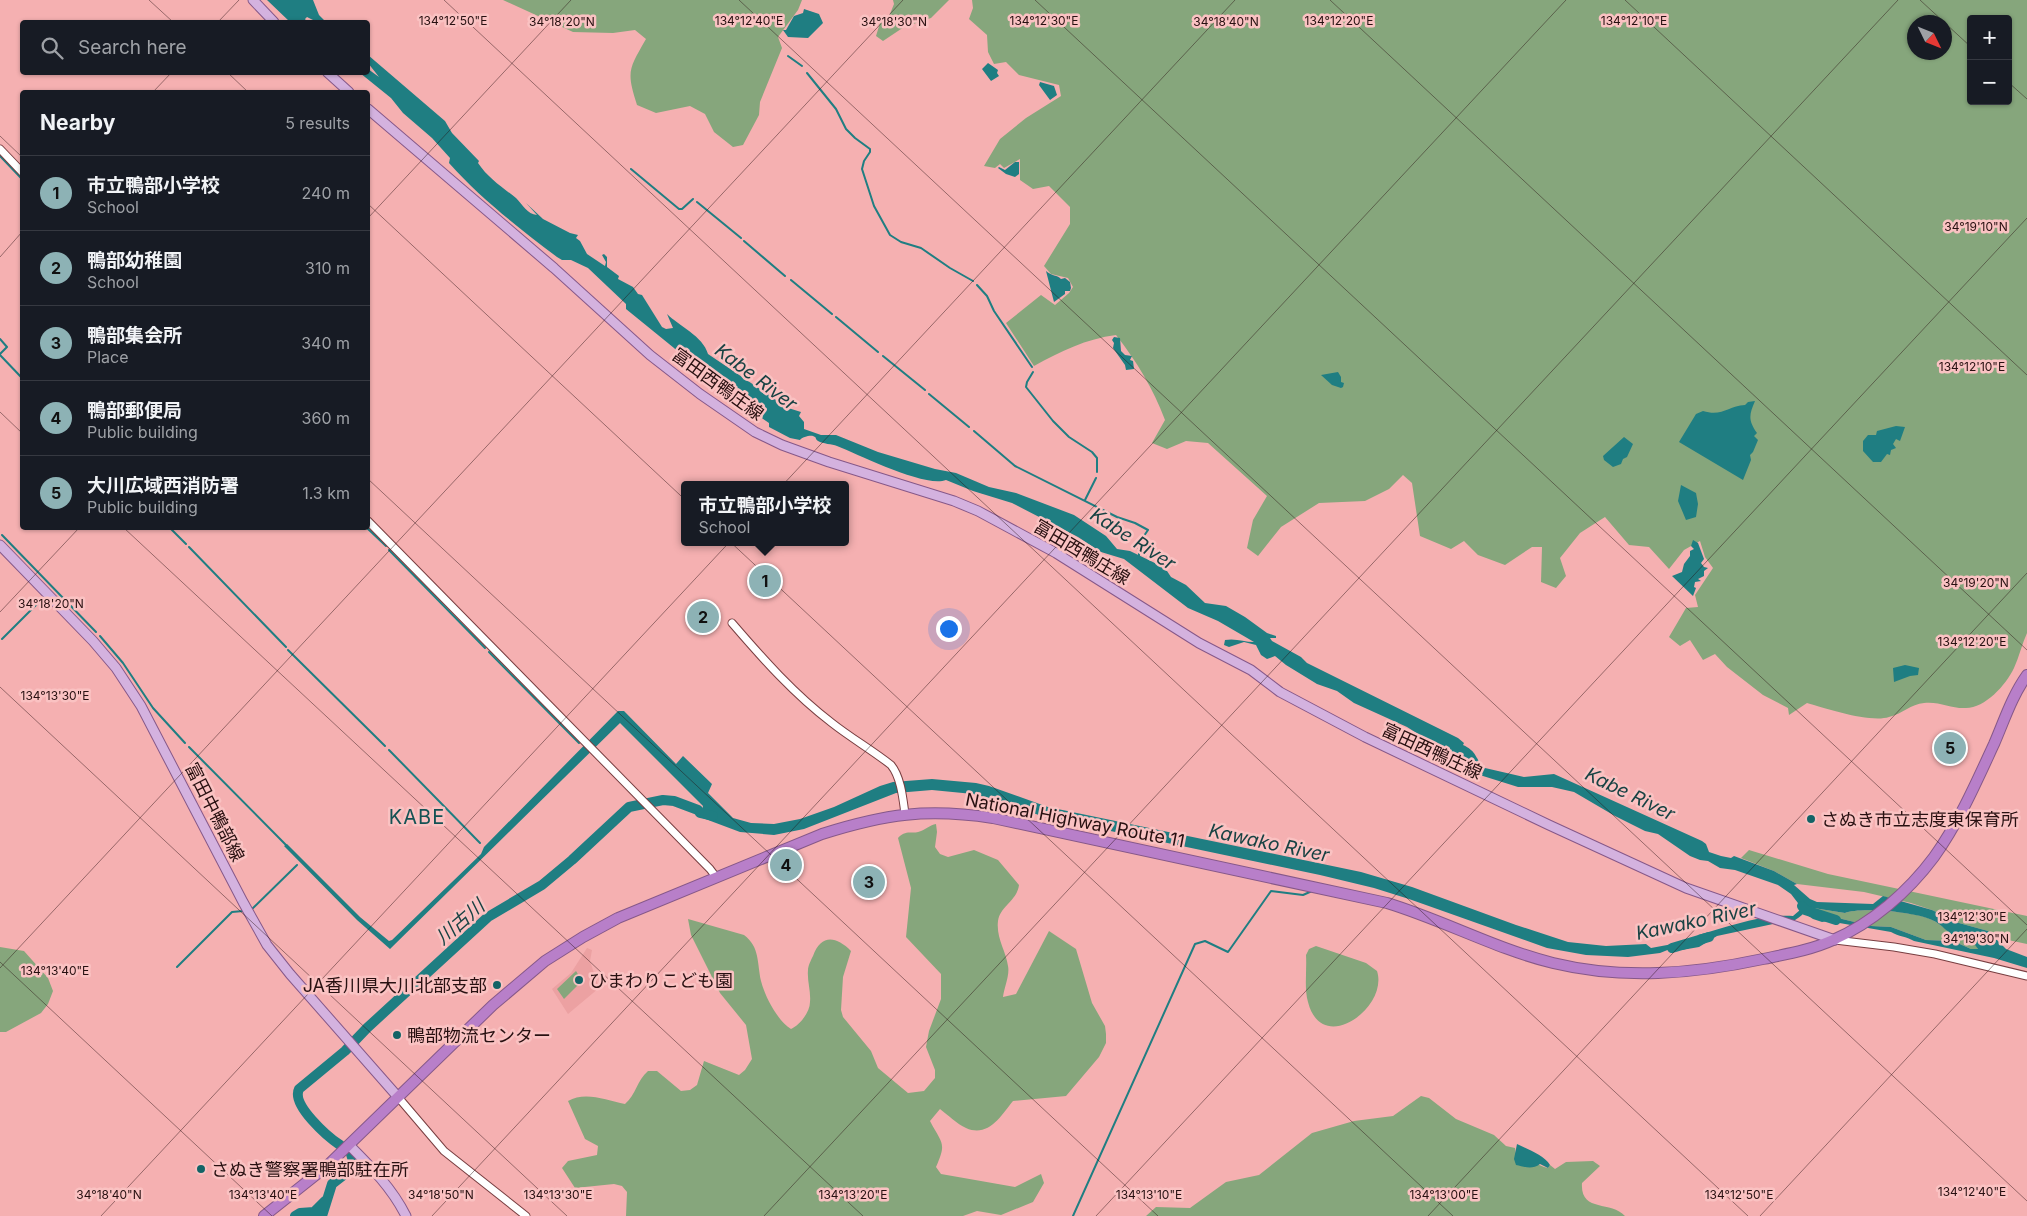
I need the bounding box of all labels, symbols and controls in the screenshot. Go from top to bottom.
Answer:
text: 134°12'50"E [419,13,487,28]
text: 134°12'40"E [715,13,783,28]
text: 134°12'30"E [1010,13,1078,28]
text: 134°12'20"E [1305,13,1373,28]
text: 134°12'10"E [1601,13,1667,28]
text: 34°18'20"N [529,14,595,29]
text: 34°18'30"N [861,14,927,29]
text: 34°18'40"N [1193,14,1259,29]
north arrow [1907,15,1952,60]
map controls [1967,15,2012,105]
button: + [1967,15,2012,60]
search box [20,20,370,75]
icon: search [38,34,66,62]
text: Search here [78,36,187,59]
button: − [1967,60,2012,105]
text: Nearby [40,110,115,135]
text: 5 results [285,113,350,133]
text: 市立鴨部小学校 [87,174,220,197]
text: 1 [53,183,59,203]
text: 240 m [302,183,350,203]
text: School [87,197,139,217]
text: 34°19'10"N [1944,219,2008,234]
text: 鴨部幼稚園 [87,249,182,272]
text: 2 [51,258,61,278]
text: 310 m [305,258,350,278]
text: School [87,272,139,292]
text: 鴨部集会所 [87,324,182,347]
text: 3 [51,333,61,353]
text: 340 m [301,333,350,353]
water label: Kabe River [710,339,802,416]
street label: 富田西鴨庄線 [668,344,768,424]
text: Place [87,347,129,367]
text: 134°12'10"E [1939,359,2005,374]
text: 鴨部郵便局 [87,399,182,422]
text: 4 [51,408,61,428]
text: 360 m [302,408,350,428]
text: Public building [87,422,198,442]
text: 大川広域西消防署 [87,474,239,497]
popup [681,481,849,546]
text: 5 [51,483,61,503]
text: 1.3 km [302,483,350,503]
text: 市立鴨部小学校 [698,494,832,517]
text: Public building [87,497,198,517]
water label: Kabe River [1086,503,1181,575]
street label: 富田西鴨庄線 [1030,515,1134,589]
text: School [698,517,750,537]
pin: 1 [749,562,781,600]
text: 34°19'20"N [1943,575,2009,590]
text: 34°18'20"N [18,596,84,611]
pin: 2 [687,598,719,636]
your location [936,616,962,642]
text: 134°12'20"E [1938,634,2006,649]
text: 134°13'30"E [21,688,89,703]
street label: 富田西鴨庄線 [1379,719,1485,783]
pin: 5 [1934,729,1966,767]
street label: 富田中鴨部線 [181,759,249,865]
water label: Kabe River [1581,762,1679,826]
street label: National Highway Route 11 [964,788,1186,852]
district label: KABE [389,805,445,829]
place label: さぬき市立志度東保育所 [1821,809,2019,830]
marker: さぬき市立志度東保育所 [1805,813,1817,825]
water label: Kawako River [1207,819,1332,867]
pin: 4 [770,846,802,884]
pin: 3 [853,863,885,901]
water label: 川古川 [431,893,491,949]
water label: Kawako River [1634,897,1759,945]
text: 134°12'30"E [1938,909,2006,924]
text: 34°19'30"N [1943,931,2009,946]
text: 134°13'40"E [21,963,89,978]
place label: ひまわりこども園 [589,970,733,991]
marker: ひまわりこども園 [573,974,585,986]
place label: JA香川県大川北部支部 [303,975,487,996]
marker: JA香川県大川北部支部 [491,979,503,991]
place label: 鴨部物流センター [407,1025,551,1046]
marker: 鴨部物流センター [391,1029,403,1041]
place label: さぬき警察署鴨部駐在所 [211,1159,409,1180]
marker: さぬき警察署鴨部駐在所 [195,1163,207,1175]
text: 134°12'40"E [1938,1184,2006,1199]
text: 34°18'40"N [76,1187,142,1202]
text: 134°13'40"E [229,1187,297,1202]
text: 34°18'50"N [408,1187,474,1202]
text: 134°13'30"E [524,1187,592,1202]
text: 134°13'20"E [819,1187,887,1202]
text: 134°13'10"E [1116,1187,1182,1202]
text: 134°13'00"E [1409,1187,1479,1202]
text: 134°12'50"E [1705,1187,1773,1202]

